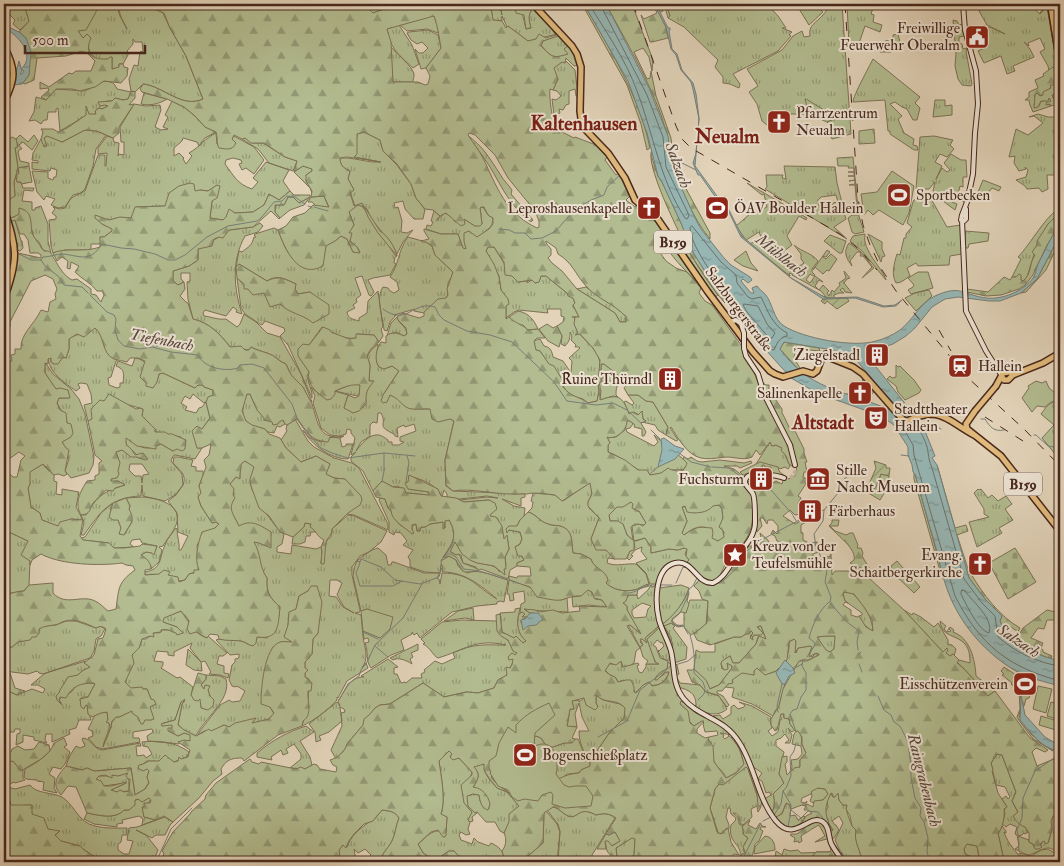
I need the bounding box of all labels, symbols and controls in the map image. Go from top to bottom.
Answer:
place label: Freiwillige Feuerwehr Oberalm [840,19,960,55]
scale bar [25,22,145,54]
public building icon: Freiwillige Feuerwehr Oberalm [964,24,990,50]
text: 500 m [32,31,69,50]
place label: Pfarrzentrum Neualm [796,104,878,140]
church icon: Pfarrzentrum Neualm [766,109,792,135]
district label: Kaltenhausen [531,111,638,136]
district label: Neualm [693,124,760,149]
water label: Salzach [660,139,696,191]
sports icon: Sportbecken [886,182,912,208]
place label: Sportbecken [916,186,990,206]
church icon: Leproshausenkapelle [636,195,662,221]
sports icon: ÖAV Boulder Hallein [704,195,730,221]
place label: ÖAV Boulder Hallein [734,198,864,218]
place label: Leproshausenkapelle [508,199,632,219]
water label: Mühlbach [751,229,811,282]
road number: B159 [654,230,692,253]
street label: Salzburgerstraße [700,263,777,356]
water label: Tiefenbach [128,324,195,356]
building icon: Ziegelstadl [864,342,890,368]
place label: Ziegelstadl [794,346,860,365]
station icon: Hallein [947,353,973,379]
place label: Hallein [978,357,1022,376]
building icon: Ruine Thürndl [657,366,683,392]
place label: Ruine Thürndl [561,370,652,389]
church icon: Salinenkapelle [847,380,873,406]
place label: Salinenkapelle [757,384,842,404]
place label: Stadttheater Hallein [894,400,968,436]
theatre icon: Stadttheater Hallein [863,405,889,431]
district label: Altstadt [791,410,855,435]
place label: Stille Nacht Museum [836,461,930,497]
building icon: Fuchsturm [748,466,774,492]
museum icon: Stille Nacht Museum [805,466,831,492]
place label: Fuchsturm [678,470,744,489]
road number: B159 [1004,472,1042,496]
building icon: Färberhaus [797,498,823,524]
place label: Färberhaus [828,502,895,521]
place label: Kreuz von der Teufelsmühle [752,537,837,573]
place icon: Kreuz von der Teufelsmühle [722,542,748,568]
place label: Evang. Schaitbergerkirche [850,546,962,582]
church icon: Evang. Schaitbergerkirche [967,551,993,577]
water label: Salzach [992,619,1044,662]
sports icon: Eisschützenverein [1012,671,1038,697]
place label: Eisschützenverein [899,675,1008,694]
water label: Raingrabenbach [903,731,945,829]
sports icon: Bogenschießplatz [512,742,538,768]
place label: Bogenschießplatz [542,746,647,766]

